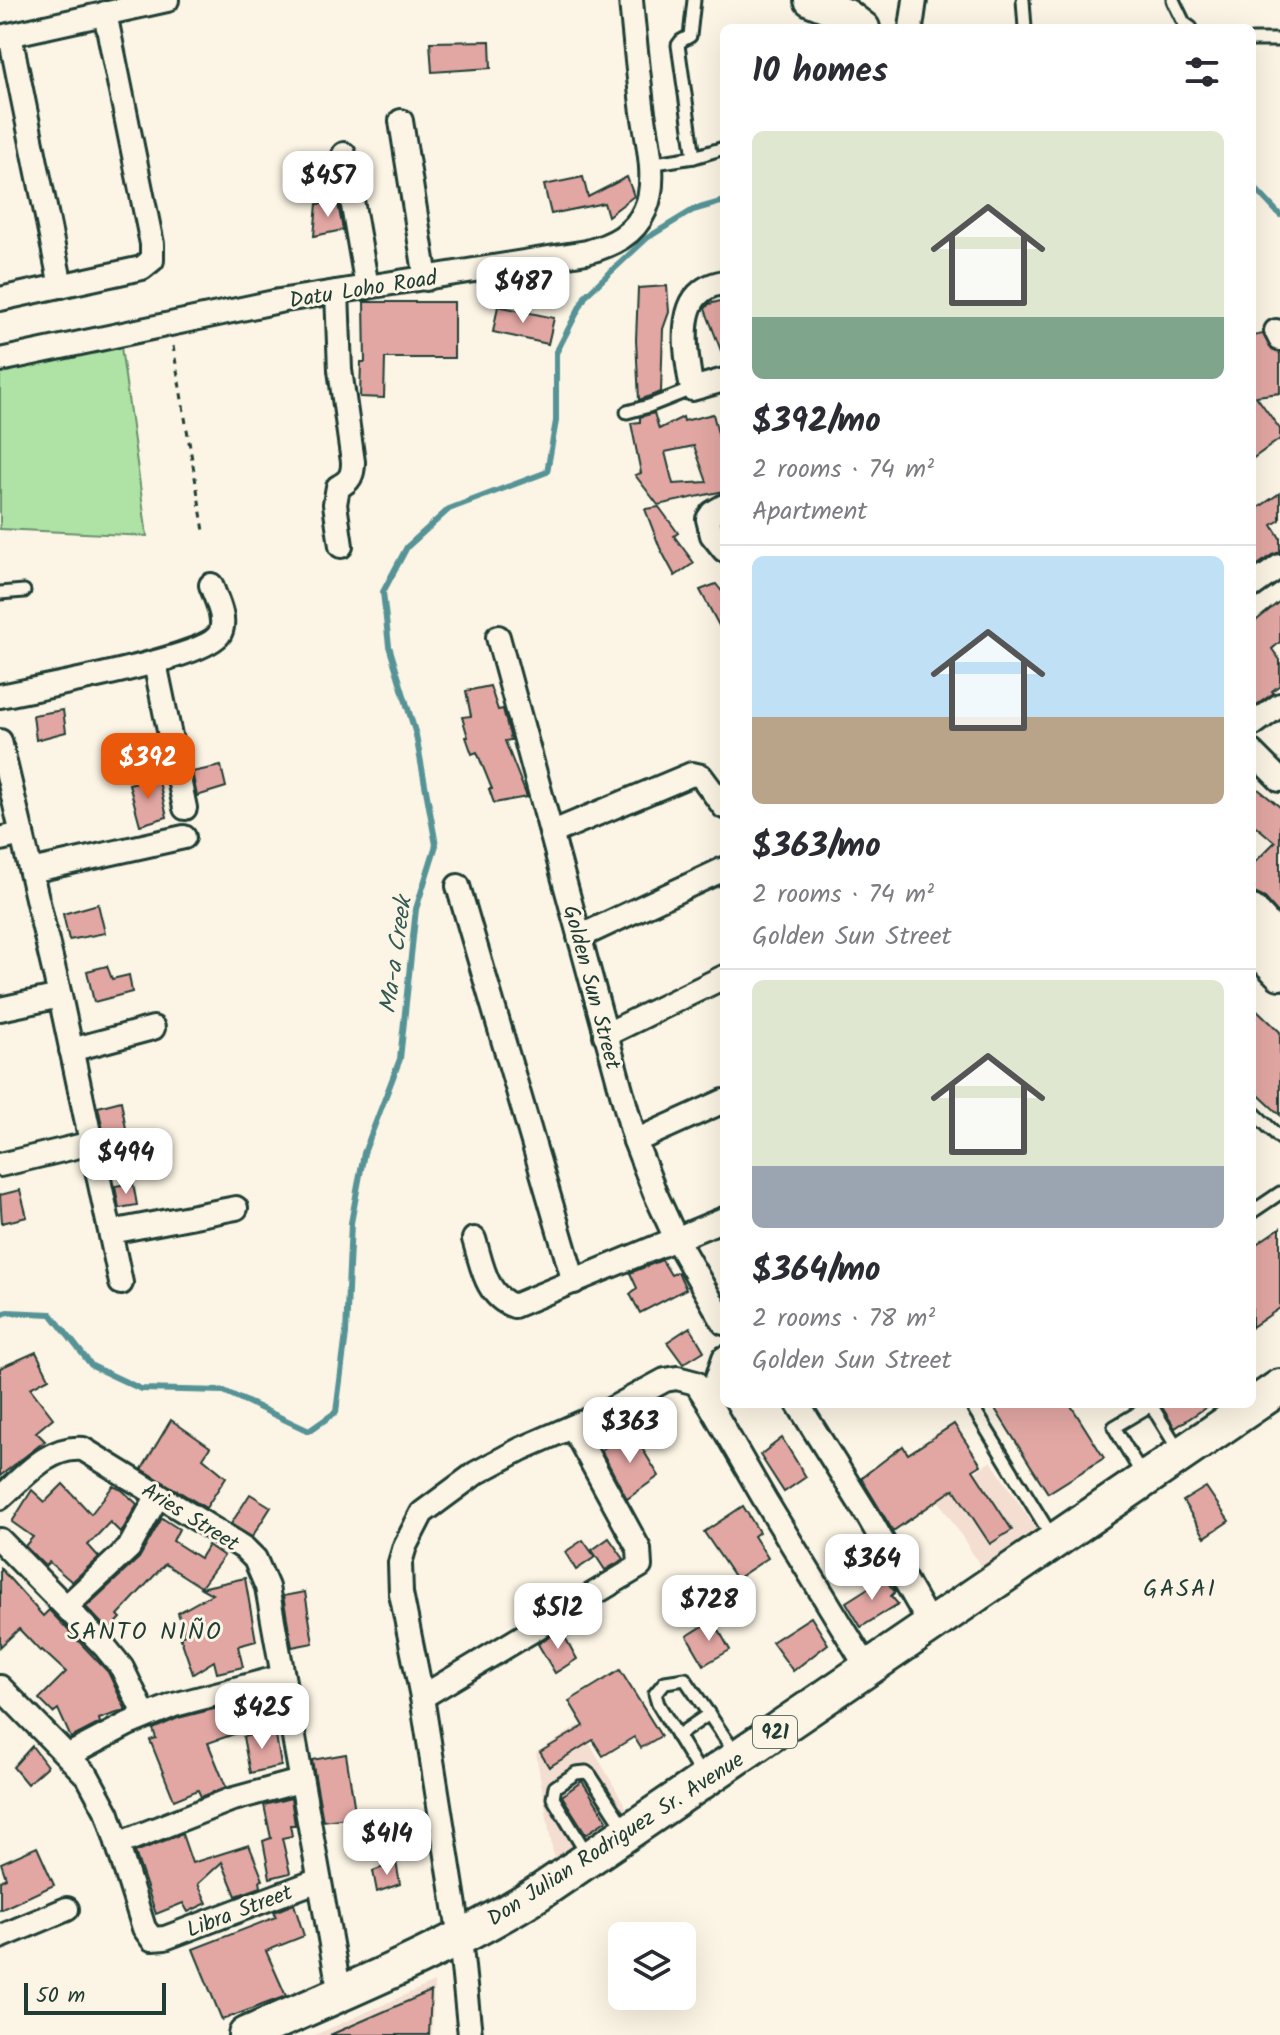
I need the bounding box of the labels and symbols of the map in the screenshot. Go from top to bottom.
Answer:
pin: $457 [281,151,375,219]
pin: $487 [476,257,570,325]
street label: Datu Loho Road [287,261,441,319]
pin: $392 [101,733,195,801]
water label: Ma-a Creek [369,891,424,1016]
street label: Golden Sun Street [552,902,629,1074]
pin: $494 [79,1128,173,1196]
pin: $363 [583,1397,677,1465]
street label: Aries Street [134,1474,246,1562]
pin: $364 [825,1534,919,1602]
district label: GASAI [1143,1570,1217,1609]
pin: $728 [662,1575,756,1643]
pin: $512 [511,1583,605,1651]
district label: SANTO NIÑO [67,1613,223,1652]
pin: $425 [215,1683,309,1751]
road number: 921 [753,1716,797,1748]
street label: Don Julian Rodriguez Sr. Avenue [481,1744,752,1937]
pin: $414 [340,1809,434,1877]
street label: Libra Street [182,1876,298,1949]
scale bar [24,1979,166,2015]

